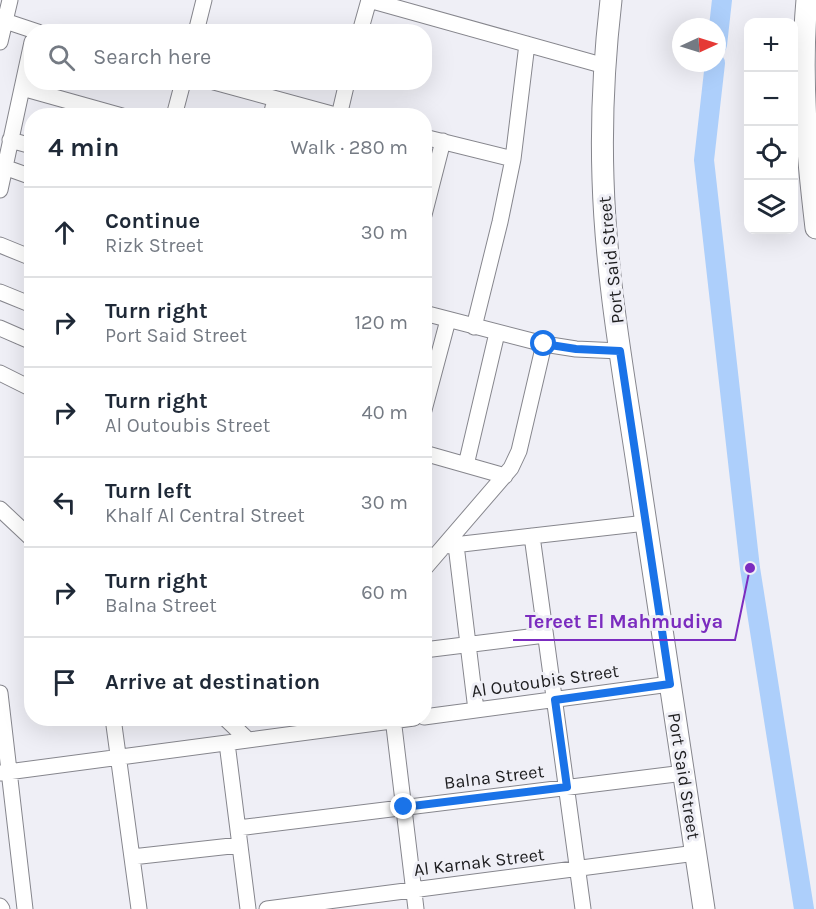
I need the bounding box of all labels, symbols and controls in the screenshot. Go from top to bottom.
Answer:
north arrow [672,18,726,72]
map controls [744,18,798,234]
button: + [744,18,798,72]
search box [24,24,432,90]
icon: search [45,41,78,74]
text: Search here [93,44,211,70]
button: − [744,72,798,126]
button: locate [744,126,798,180]
text: 4 min [48,132,119,163]
text: Walk · 280 m [291,136,408,159]
button: layers [744,180,798,234]
street label: Port Said Street [593,195,629,325]
text: Continue [105,208,200,234]
icon: ahead [48,216,81,249]
text: 30 m [361,221,408,244]
text: Rizk Street [105,234,204,257]
text: Turn right [105,298,208,324]
icon: right [48,306,81,339]
text: 120 m [354,311,408,334]
text: Port Said Street [105,324,247,347]
route start [530,330,556,356]
text: Turn right [105,388,208,414]
icon: right [48,396,81,429]
text: 40 m [362,401,408,424]
text: Al Outoubis Street [105,414,270,437]
text: Turn left [105,478,192,504]
icon: left [48,486,81,519]
text: 30 m [361,491,408,514]
text: Khalf Al Central Street [105,504,305,527]
text: Turn right [105,568,208,594]
icon: right [48,576,81,609]
text: 60 m [361,581,408,604]
text: Balna Street [105,594,217,617]
callout: Tereet El Mahmudiya [513,602,735,640]
text: Tereet El Mahmudiya [525,610,723,633]
street label: Al Outoubis Street [470,660,620,702]
icon: arrive [48,666,81,699]
text: Arrive at destination [105,669,320,695]
street label: Port Said Street [663,711,705,841]
street label: Balna Street [443,760,545,794]
route end [390,793,416,819]
street label: Al Karnak Street [412,843,546,881]

